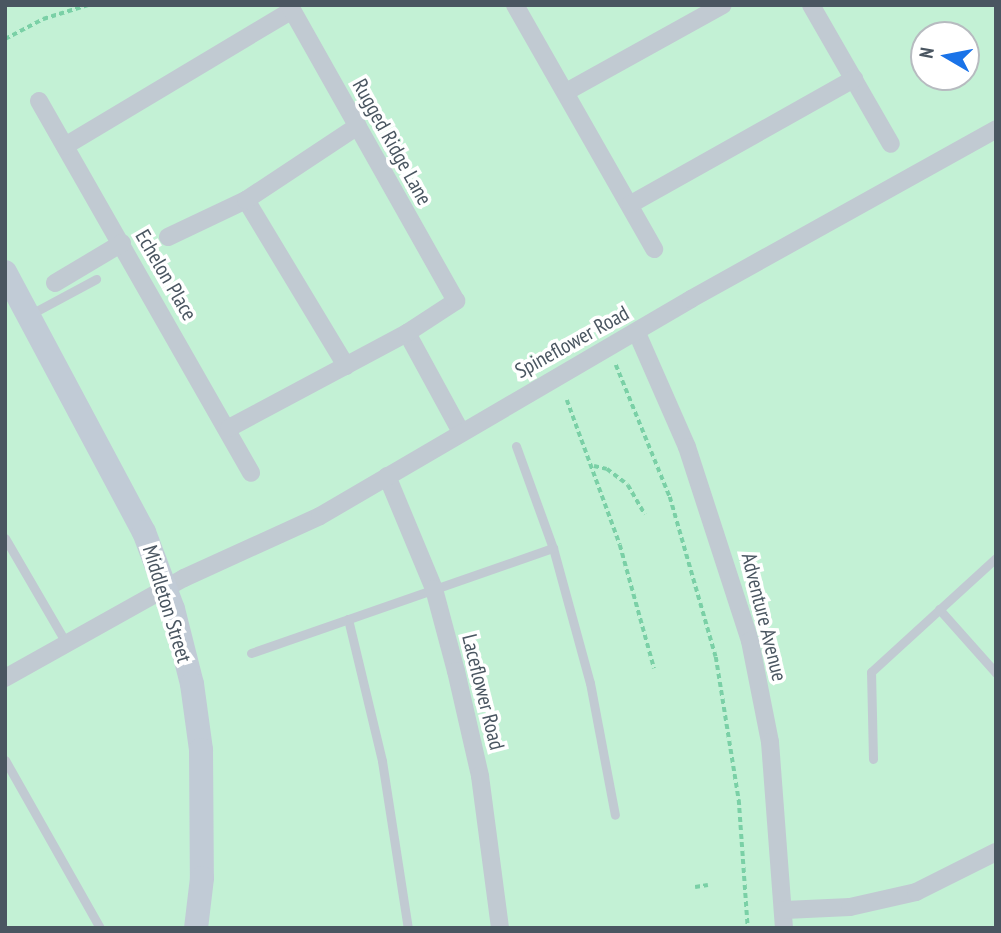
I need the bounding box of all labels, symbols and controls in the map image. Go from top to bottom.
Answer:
north arrow [910,21,980,91]
text: N [914,46,939,60]
street label: Rugged Ridge Lane [347,75,437,209]
street label: Echelon Place [130,225,202,325]
street label: Spineflower Road [511,300,633,384]
street label: Middleton Street [137,542,197,666]
street label: Adventure Avenue [736,550,792,684]
street label: Laceflower Road [456,632,510,752]

